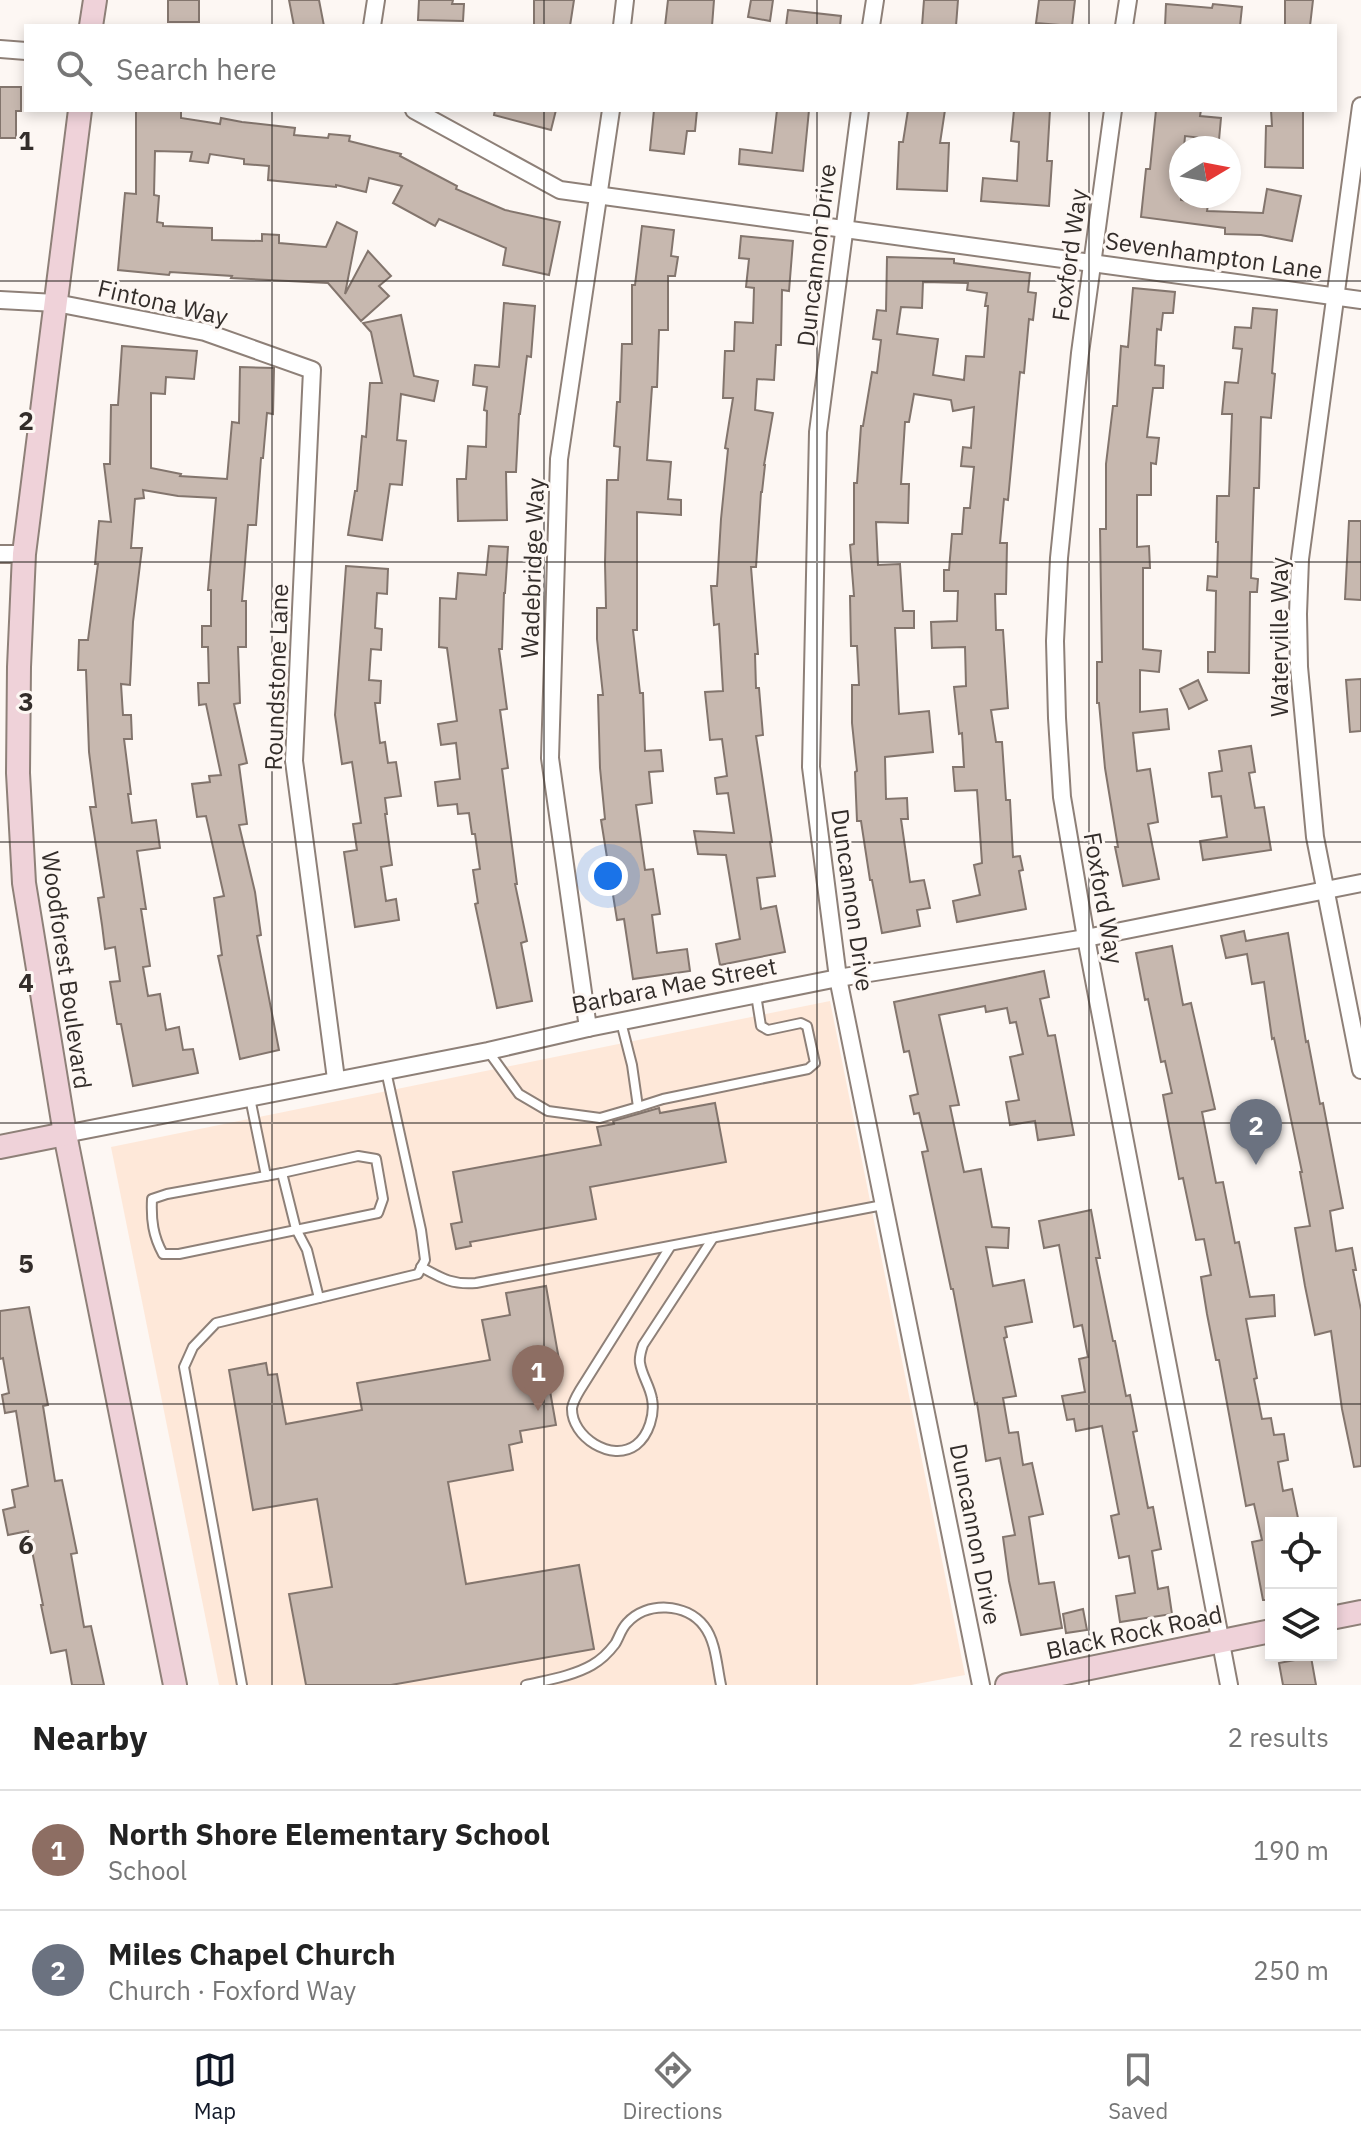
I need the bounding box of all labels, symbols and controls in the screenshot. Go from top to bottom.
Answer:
search box [24,24,1337,112]
icon: search [52,46,96,90]
text: Search here [116,49,277,88]
text: 1 [18,123,34,157]
north arrow [1169,136,1241,208]
street label: Duncannon Drive [789,162,843,348]
street label: Foxford Way [1044,187,1094,323]
street label: Sevenhampton Lane [1103,224,1325,286]
street label: Fintona Way [95,271,231,333]
text: 2 [18,403,34,437]
street label: Wadebridge Way [513,477,551,659]
street label: Waterville Way [1263,557,1295,717]
street label: Roundstone Lane [257,583,295,771]
text: 3 [18,684,34,718]
street label: Duncannon Drive [824,807,882,993]
street label: Foxford Way [1077,830,1131,966]
street label: Woodforest Boulevard [34,849,100,1091]
your location [588,856,628,896]
street label: Barbara Mae Street [569,949,779,1021]
text: 4 [18,965,34,999]
pin: 2 [1230,1099,1282,1165]
text: 5 [18,1246,34,1280]
pin: 1 [512,1345,564,1411]
street label: Duncannon Drive [943,1441,1009,1627]
map controls [1265,1517,1337,1661]
button: locate [1265,1517,1337,1589]
text: 6 [18,1527,34,1561]
button: layers [1265,1589,1337,1661]
street label: Black Rock Road [1043,1598,1225,1666]
text: Nearby [32,1715,147,1759]
text: 2 results [1227,1720,1329,1754]
text: North Shore Elementary School [108,1814,550,1853]
text: 1 [50,1833,66,1867]
text: 190 m [1253,1833,1329,1867]
text: School [108,1853,187,1887]
text: Miles Chapel Church [108,1934,396,1973]
text: 2 [50,1953,66,1987]
text: 250 m [1253,1953,1329,1987]
text: Church · Foxford Way [108,1973,356,2007]
tab: Map [193,2048,237,2125]
tab: Directions [623,2048,723,2125]
tab: Saved [1108,2048,1168,2125]

